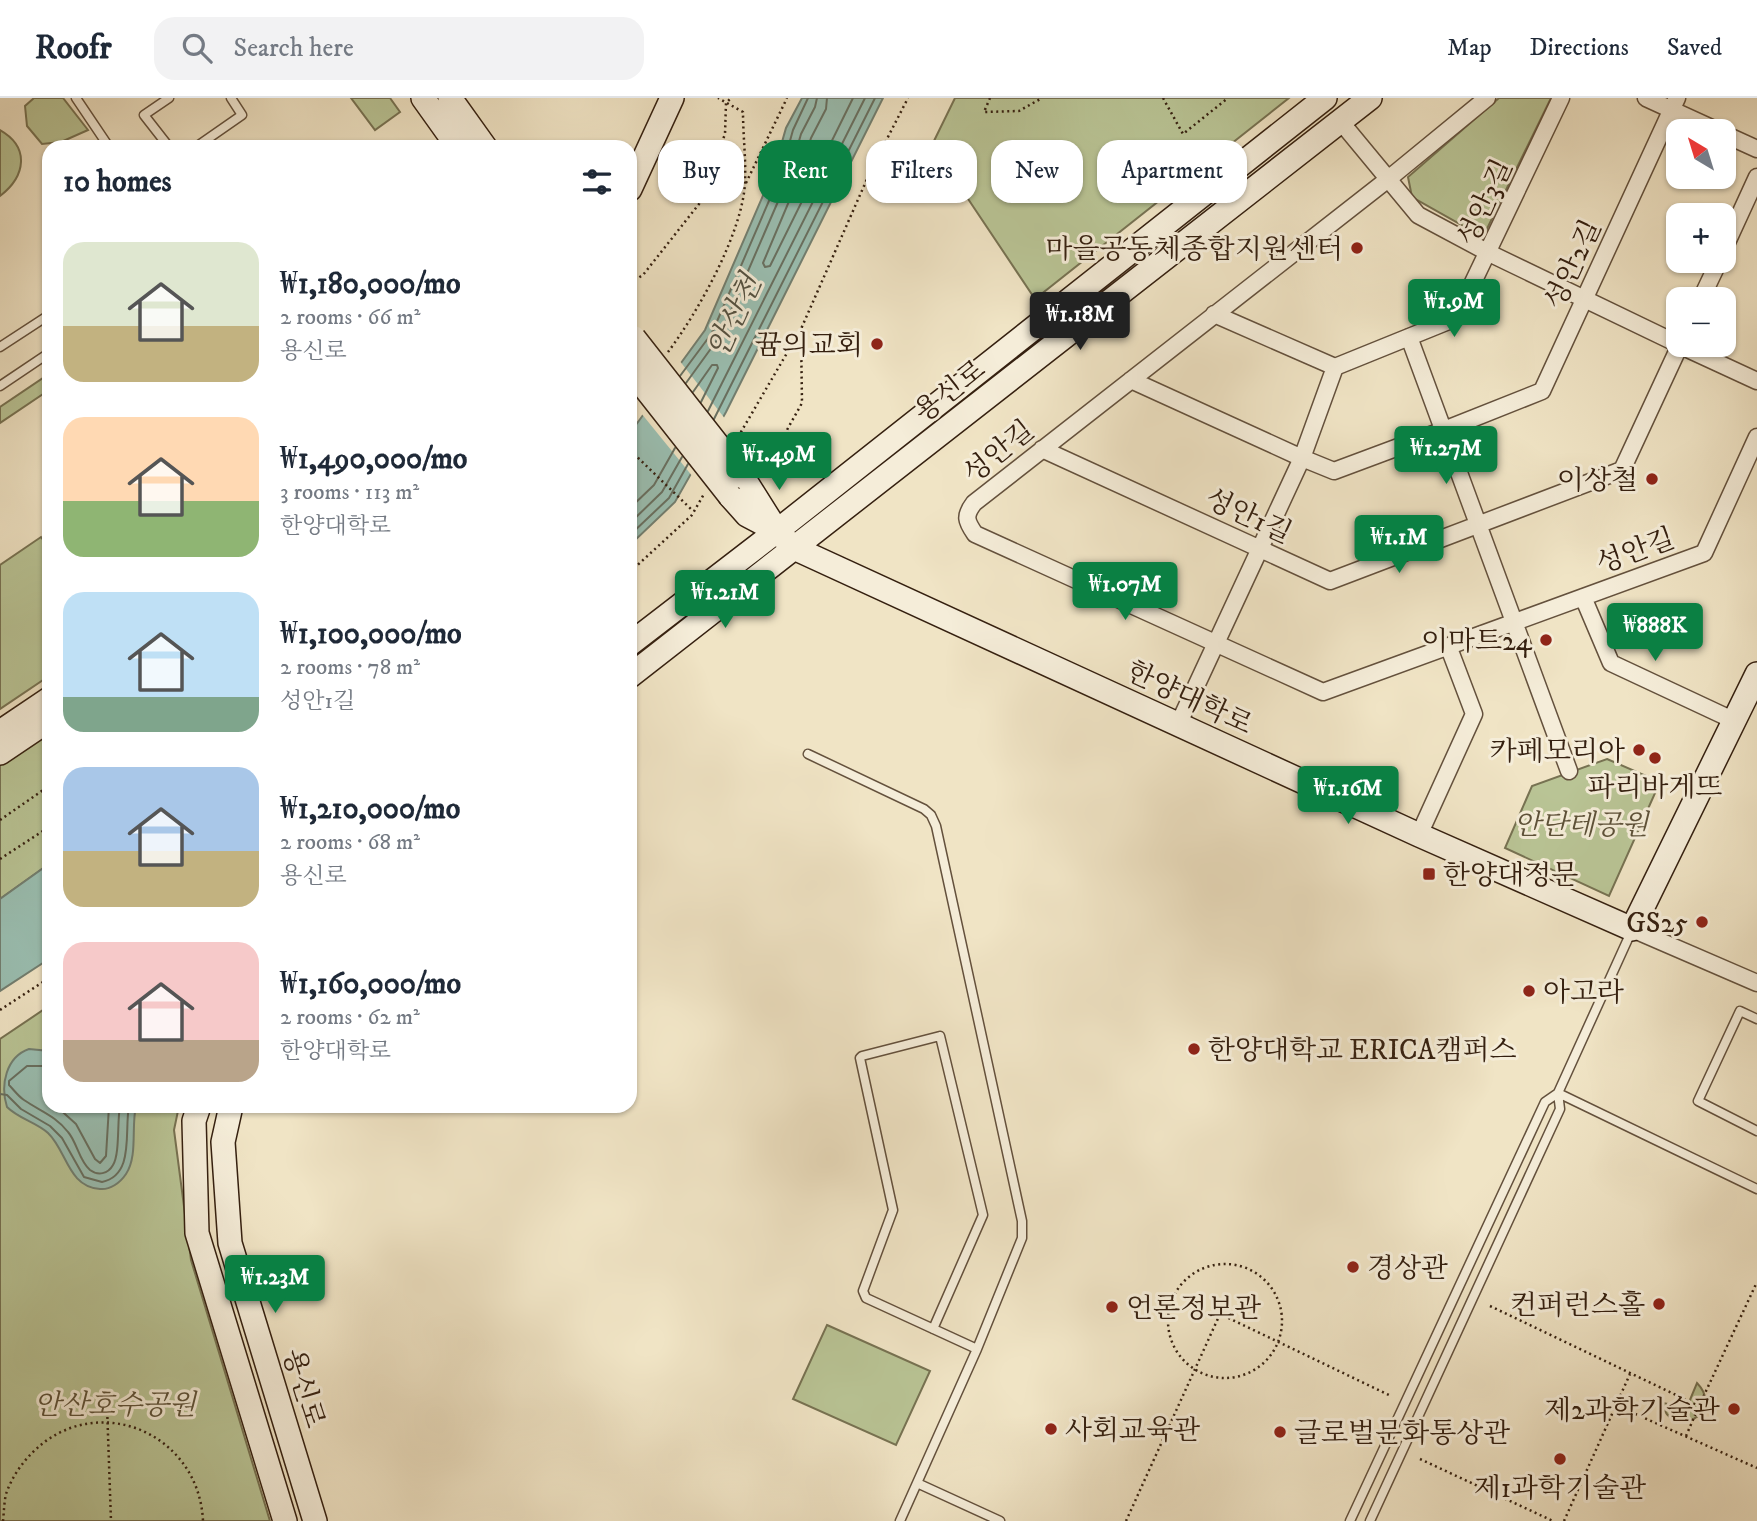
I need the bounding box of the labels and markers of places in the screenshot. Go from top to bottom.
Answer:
place label: 마을공동체종합지원센터 [1045,232,1343,267]
marker: 마을공동체종합지원센터 [1349,240,1365,256]
pin: ₩1.9M [1405,280,1503,339]
pin: ₩1.18M [1023,292,1137,352]
place label: 뀸의교회 [755,328,863,363]
marker: 뀸의교회 [869,336,885,352]
pin: ₩1.27M [1389,426,1503,486]
pin: ₩1.49M [722,432,836,492]
place label: 이상철 [1557,463,1638,498]
marker: 이상철 [1644,471,1660,487]
pin: ₩1.1M [1350,516,1448,575]
pin: ₩1.07M [1068,562,1182,622]
pin: ₩1.21M [668,570,782,630]
pin: ₩888K [1606,603,1704,663]
place label: 이마트24 [1421,624,1533,659]
marker: 이마트24 [1538,632,1554,648]
place label: 카페모리아 [1490,734,1625,769]
marker: 카페모리아 [1631,742,1647,758]
marker: 파리바게뜨 [1647,750,1663,766]
pin: ₩1.16M [1291,766,1405,826]
place label: 파리바게뜨 [1587,770,1723,805]
place label: 한양대정문 [1443,858,1578,893]
marker: 한양대정문 [1421,866,1437,882]
place label: GS25 [1626,906,1688,941]
marker: GS25 [1694,914,1710,930]
place label: 아고라 [1543,975,1624,1010]
marker: 아고라 [1521,983,1537,999]
place label: 한양대학교 ERICA캠퍼스 [1208,1033,1517,1068]
marker: 한양대학교 ERICA캠퍼스 [1186,1041,1202,1057]
place label: 경상관 [1367,1251,1448,1286]
pin: ₩1.23M [218,1256,332,1315]
marker: 경상관 [1345,1259,1361,1275]
place label: 컨퍼런스홀 [1510,1288,1645,1323]
place label: 언론정보관 [1126,1291,1261,1326]
marker: 컨퍼런스홀 [1651,1296,1667,1312]
marker: 언론정보관 [1104,1299,1120,1315]
place label: 제2과학기술관 [1544,1393,1720,1428]
marker: 제2과학기술관 [1726,1401,1742,1417]
place label: 사회교육관 [1065,1413,1200,1448]
place label: 글로벌문화통상관 [1294,1416,1510,1451]
marker: 사회교육관 [1043,1421,1059,1437]
marker: 글로벌문화통상관 [1272,1424,1288,1440]
marker: 제1과학기술관 [1552,1451,1568,1467]
place label: 제1과학기술관 [1474,1471,1646,1506]

